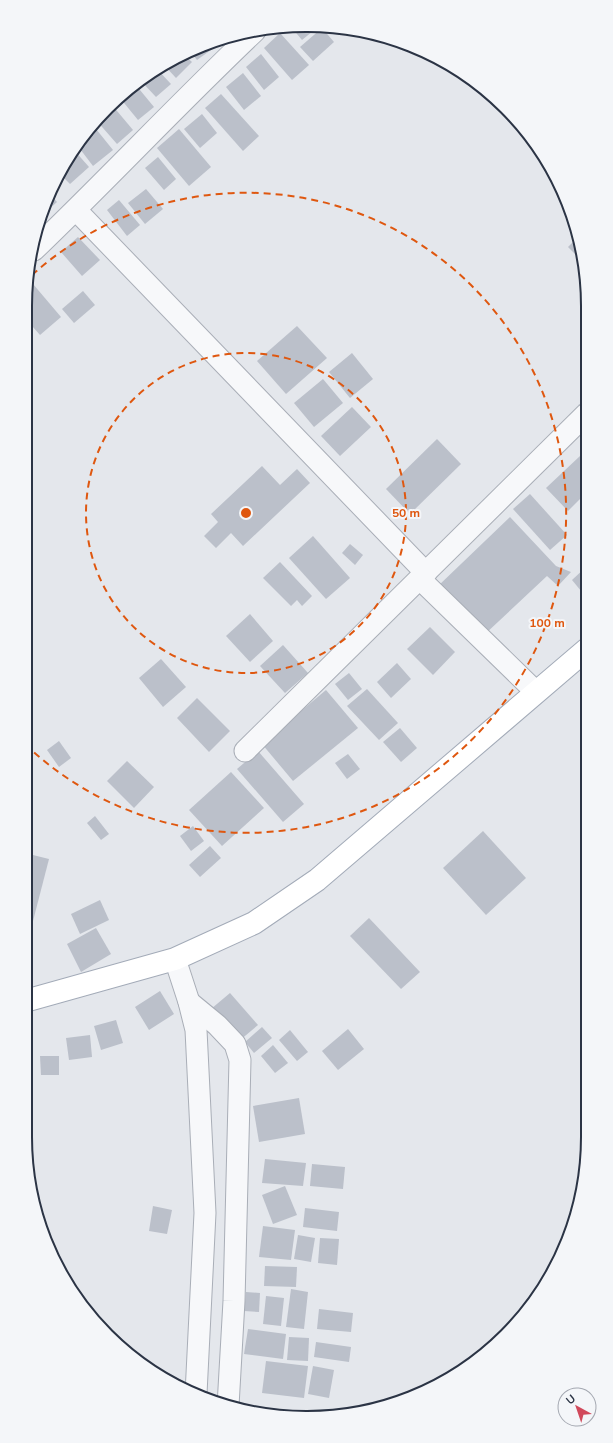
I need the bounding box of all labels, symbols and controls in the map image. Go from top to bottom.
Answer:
text: 50 m [392,505,420,521]
centre of rings [239,506,253,520]
text: 100 m [529,615,565,631]
north arrow [557,1387,597,1427]
text: U [563,1391,579,1408]

